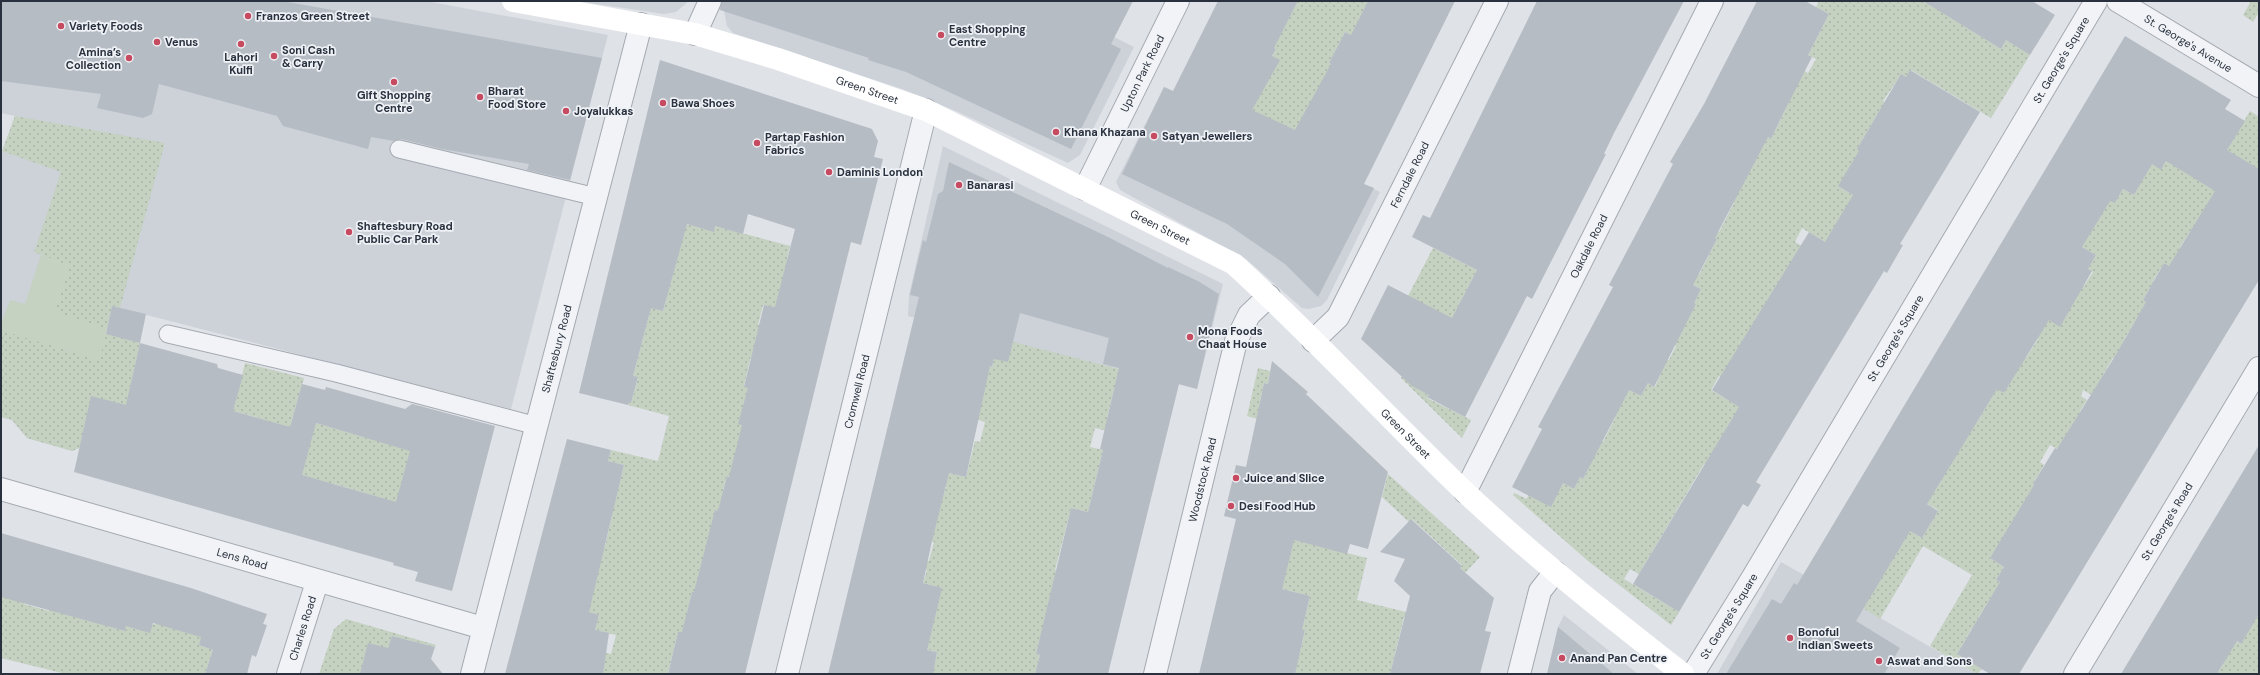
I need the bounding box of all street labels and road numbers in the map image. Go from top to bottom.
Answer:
street label: St. George's Avenue [2142,11,2235,75]
street label: St. George's Square [2030,14,2092,106]
street label: Upton Park Road [1117,32,1167,114]
street label: Green Street [834,73,900,107]
street label: Ferndale Road [1387,139,1432,210]
street label: Green Street [1128,206,1192,248]
street label: Oakdale Road [1567,212,1611,281]
street label: St. George's Square [1864,292,1926,384]
street label: Shaftesbury Road [538,303,575,394]
street label: Cromwell Road [841,353,873,430]
street label: Green Street [1378,405,1434,462]
street label: Woodstock Road [1185,436,1219,523]
street label: St. George's Road [2138,480,2196,563]
street label: Lens Road [215,545,269,573]
street label: St. George's Square [1697,571,1761,662]
street label: Charles Road [286,594,319,662]

